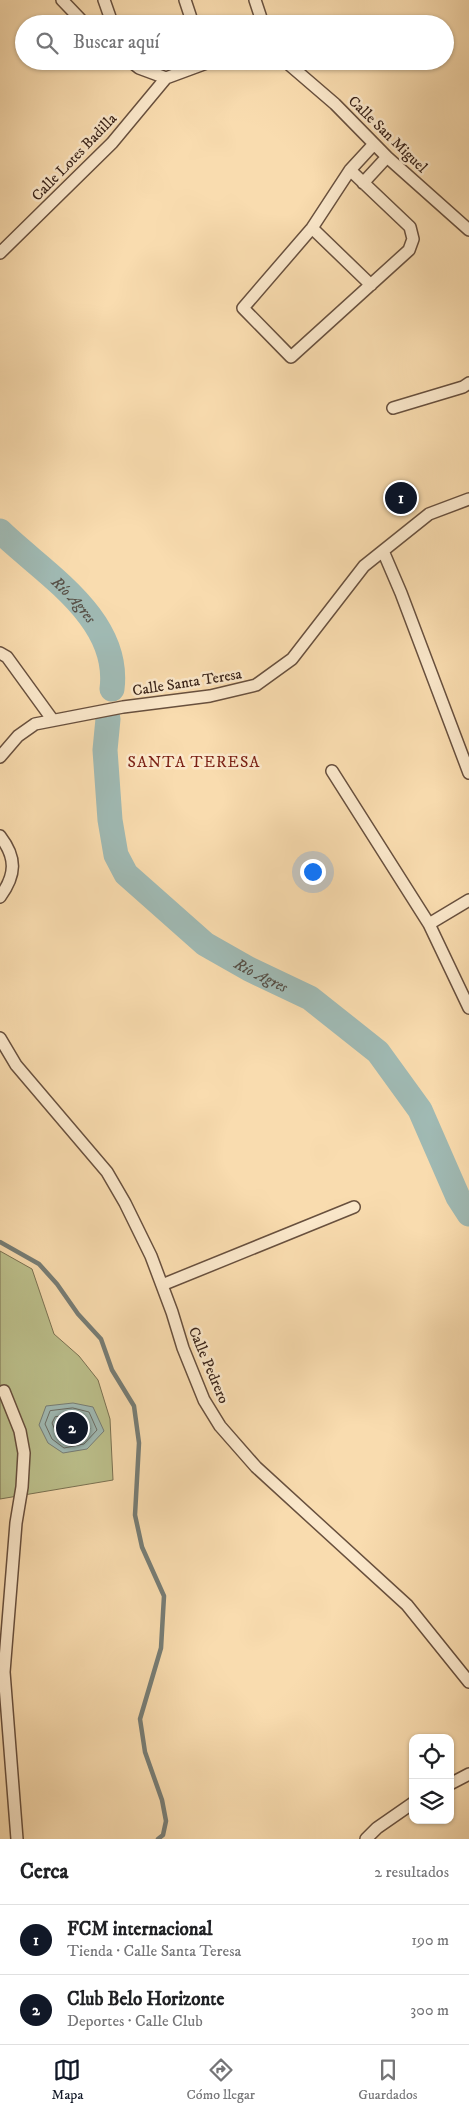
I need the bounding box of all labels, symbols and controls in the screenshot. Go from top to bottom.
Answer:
search box [15,15,454,70]
icon: search [33,29,61,57]
text: Buscar aquí [73,31,159,54]
street label: Calle San Miguel [344,92,432,177]
street label: Calle Lotes Badilla [28,109,121,205]
pin: 1 [385,479,417,517]
water label: Río Agres [46,571,101,628]
street label: Calle Santa Teresa [131,664,244,701]
district label: SANTA TERESA [127,752,261,772]
your location [300,859,326,885]
water label: Río Agres [230,953,292,998]
street label: Calle Pedrero [184,1324,233,1406]
pin: 2 [56,1409,88,1447]
map controls [409,1734,454,1824]
button: locate [409,1734,454,1779]
button: layers [409,1779,454,1824]
text: Cerca [20,1859,68,1885]
text: 2 resultados [374,1862,449,1882]
text: FCM internacional [67,1918,213,1941]
text: 1 [33,1930,39,1950]
text: 190 m [411,1930,449,1950]
text: Tienda · Calle Santa Teresa [67,1941,241,1961]
text: Club Belo Horizonte [67,1988,224,2011]
text: 2 [32,2000,40,2020]
text: 300 m [410,2000,449,2020]
text: Deportes · Calle Club [67,2011,203,2031]
tab: Mapa [52,2056,83,2104]
tab: Cómo llegar [187,2056,255,2104]
tab: Guardados [358,2056,417,2104]

